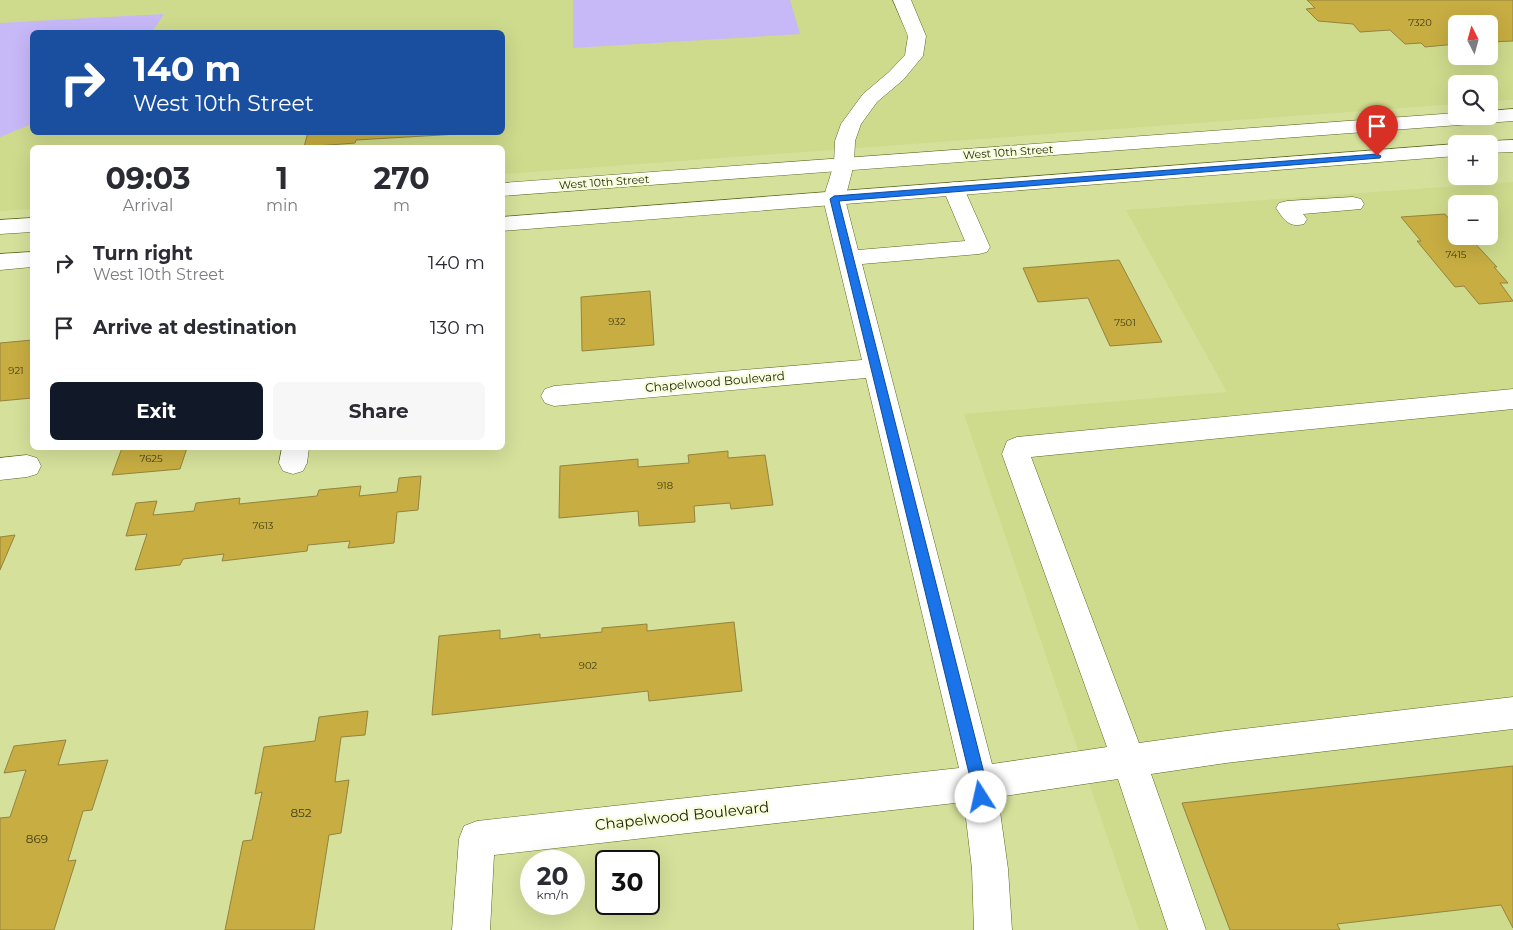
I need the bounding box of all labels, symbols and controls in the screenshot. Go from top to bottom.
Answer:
north arrow [1448,15,1498,65]
map controls [1448,15,1498,245]
house number: 7320 [1408,16,1432,29]
text: 140 m [133,47,241,90]
icon: right [50,50,115,115]
button: search [1448,75,1498,125]
text: West 10th Street [133,90,314,117]
pin [1356,105,1398,156]
icon: arrive [1363,112,1391,140]
button: + [1448,135,1498,185]
street label: West 10th Street [962,142,1054,162]
text: 09:03 [105,160,191,197]
text: 1 [276,160,288,197]
text: 270 [374,160,430,197]
street label: West 10th Street [558,172,650,192]
button: − [1448,195,1498,245]
text: Arrival [123,196,173,215]
text: min [266,196,298,215]
text: m [393,196,410,215]
text: Turn right [93,242,193,265]
house number: 7415 [1446,248,1467,261]
icon: right [50,249,78,277]
text: 140 m [428,251,485,274]
text: West 10th Street [93,265,224,284]
icon: arrive [50,314,78,342]
house number: 932 [608,315,626,328]
text: Arrive at destination [93,316,297,339]
text: 130 m [430,316,485,339]
house number: 7501 [1114,316,1136,329]
house number: 921 [8,364,24,377]
street label: Chapelwood Boulevard [644,368,785,395]
button: Exit [50,382,263,440]
button: Share [273,382,485,440]
house number: 7625 [139,452,163,465]
house number: 918 [657,479,673,492]
house number: 7613 [252,519,274,532]
house number: 902 [579,659,598,672]
position arrow [954,770,1006,822]
street label: Chapelwood Boulevard [594,797,770,834]
house number: 852 [290,805,312,820]
house number: 869 [26,831,48,846]
speed limit sign: 30 [595,850,660,915]
text: 20 [537,861,568,891]
text: km/h [536,887,569,902]

